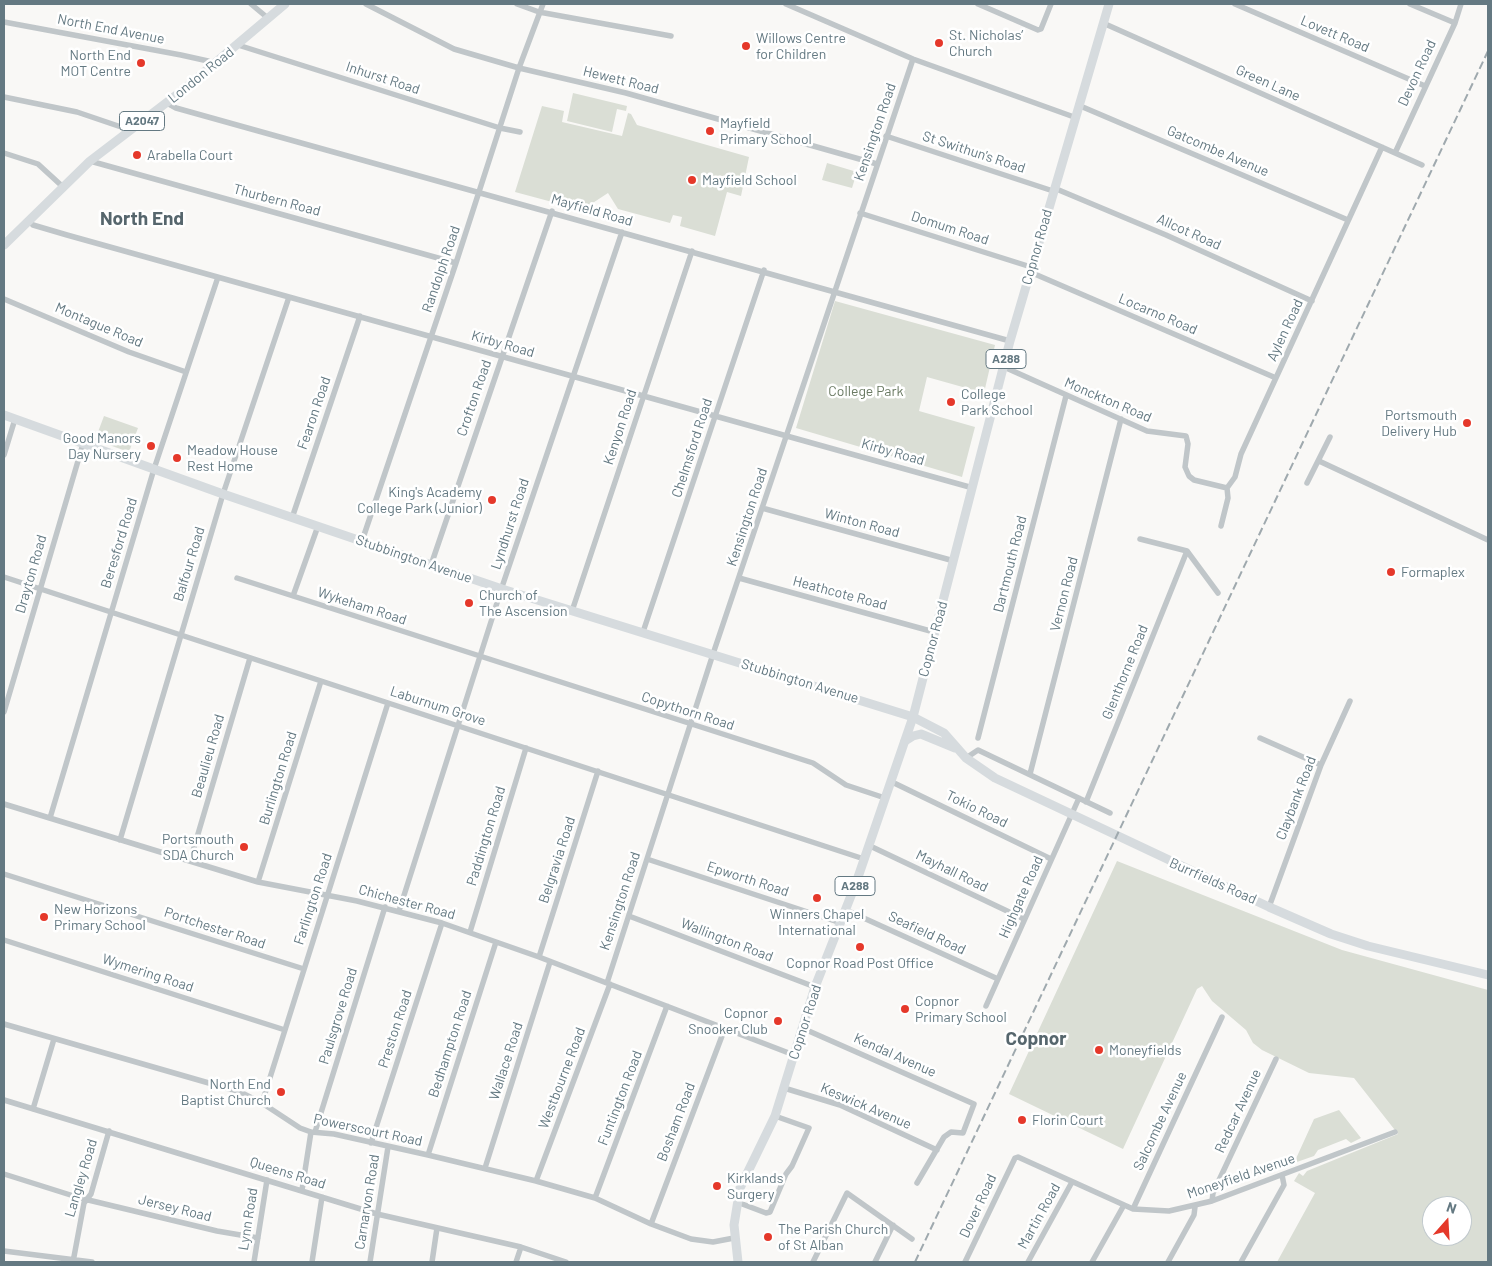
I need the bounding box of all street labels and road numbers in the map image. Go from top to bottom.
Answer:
street label: North End Avenue [56,10,166,48]
street label: Lovett Road [1298,12,1372,56]
street label: Devon Road [1394,37,1440,109]
street label: London Road [165,43,237,107]
street label: Inhurst Road [344,58,422,98]
street label: Green Lane [1233,61,1303,105]
street label: Hewett Road [581,62,661,98]
street label: Kensington Road [850,81,900,183]
road number: A2047 [120,112,164,130]
street label: Gatcombe Avenue [1164,122,1272,180]
street label: St Swithun's Road [920,127,1028,177]
street label: Thurbern Road [232,180,322,220]
street label: Mayfield Road [549,190,635,230]
street label: Copnor Road [1018,207,1056,287]
street label: Domum Road [909,208,991,248]
street label: Allcot Road [1154,210,1224,254]
street label: Randolph Road [418,223,464,315]
street label: Locarno Road [1116,290,1200,338]
street label: Aylen Road [1263,296,1307,364]
street label: Montague Road [53,299,145,351]
street label: Kirby Road [469,327,537,361]
road number: A288 [986,349,1026,368]
street label: Crofton Road [453,358,495,438]
street label: Fearon Road [294,374,334,452]
street label: Monckton Road [1062,374,1154,426]
street label: Kenyon Road [600,387,640,467]
street label: Chelmsford Road [668,396,716,500]
street label: Kirby Road [859,435,927,469]
street label: Kensington Road [723,466,771,568]
street label: Lyndhurst Road [487,476,533,572]
street label: Beresford Road [97,496,141,590]
street label: Winton Road [823,505,901,541]
street label: Dartmouth Road [990,514,1030,614]
street label: Balfour Road [170,525,208,603]
street label: Stubbington Avenue [354,531,474,587]
street label: Drayton Road [12,533,50,615]
street label: Vernon Road [1047,555,1081,633]
street label: Heathcote Road [791,572,889,614]
street label: Wykeham Road [315,584,409,628]
street label: Copnor Road [915,599,951,679]
street label: Glenthorne Road [1098,622,1152,722]
street label: Stubbington Avenue [739,655,861,707]
street label: Laburnum Grove [388,683,488,729]
street label: Copythorn Road [639,688,737,734]
street label: Beaulieu Road [188,712,228,800]
street label: Burlington Road [256,729,300,827]
street label: Claybank Road [1272,754,1320,842]
street label: Paddington Road [463,784,509,888]
street label: Tokio Road [943,787,1011,831]
street label: Belgravia Road [535,815,579,905]
street label: Mayhall Road [913,846,991,896]
street label: Kensington Road [596,850,644,952]
street label: Farlington Road [290,851,336,947]
street label: Highgate Road [995,853,1047,941]
street label: Burrfields Road [1167,854,1259,908]
street label: Epworth Road [705,858,791,900]
road number: A288 [835,876,875,896]
street label: Chichester Road [357,881,457,923]
street label: Portchester Road [162,904,268,952]
street label: Seafield Road [886,908,968,958]
street label: Wallington Road [678,915,776,965]
street label: Wymering Road [100,950,196,996]
street label: Paulsgrove Road [315,966,361,1066]
street label: Copnor Road [785,982,825,1062]
street label: Preston Road [374,988,416,1070]
street label: Bedhampton Road [425,988,475,1100]
street label: Wallace Road [486,1020,526,1102]
street label: Westbourne Road [535,1025,589,1131]
street label: Kendal Avenue [851,1029,939,1081]
street label: Funtington Road [594,1048,646,1148]
street label: Redcar Avenue [1211,1066,1265,1156]
street label: Salcombe Avenue [1130,1069,1190,1173]
street label: Keswick Avenue [818,1079,914,1133]
street label: Bosham Road [653,1080,699,1164]
street label: Powerscourt Road [312,1110,424,1150]
street label: Langley Road [61,1137,101,1219]
street label: Moneyfield Avenue [1185,1150,1297,1202]
street label: Queens Road [248,1153,328,1193]
street label: Carnarvon Road [351,1153,383,1251]
street label: Dover Road [956,1171,1000,1241]
street label: Martin Road [1014,1180,1064,1252]
street label: Lynn Road [235,1187,261,1251]
street label: Jersey Road [137,1191,213,1225]

